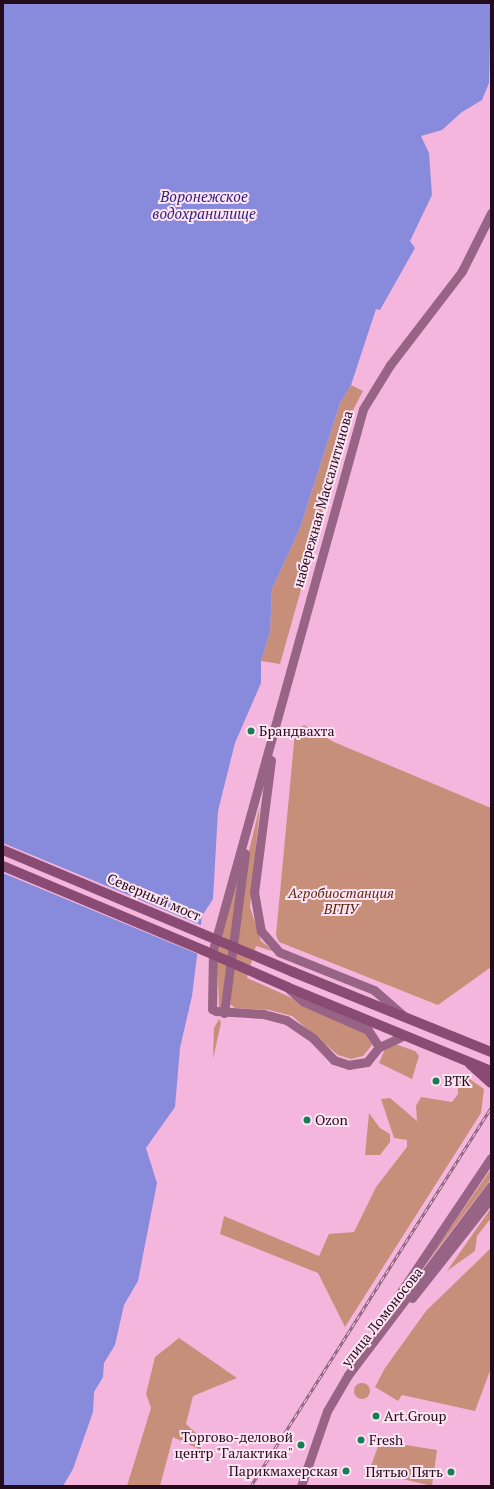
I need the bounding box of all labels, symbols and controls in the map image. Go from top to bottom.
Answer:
water label: Воронежское водохранилище [152,187,256,222]
street label: набережная Массалитинова [290,409,356,589]
place label: Брандвахта [259,723,335,739]
marker: Брандвахта [246,726,256,736]
street label: Северный мост [105,870,203,924]
park label: Агробиостанция ВГПУ [288,885,394,918]
place label: ВТК [444,1073,470,1089]
marker: ВТК [431,1076,441,1086]
place label: Ozon [315,1112,348,1128]
marker: Ozon [302,1115,312,1125]
street label: улица Ломоносова [338,1264,426,1370]
place label: Art.Group [384,1408,446,1424]
marker: Art.Group [371,1411,381,1421]
place label: Торгово-деловой центр "Галактика" [174,1429,293,1462]
place label: Fresh [369,1432,403,1448]
marker: Fresh [356,1435,366,1445]
marker: Торгово-деловой центр "Галактика" [296,1440,306,1450]
place label: Парикмахерская [229,1463,338,1479]
place label: Пятью Пять [366,1464,443,1480]
marker: Парикмахерская [341,1466,351,1476]
marker: Пятью Пять [446,1467,456,1477]

